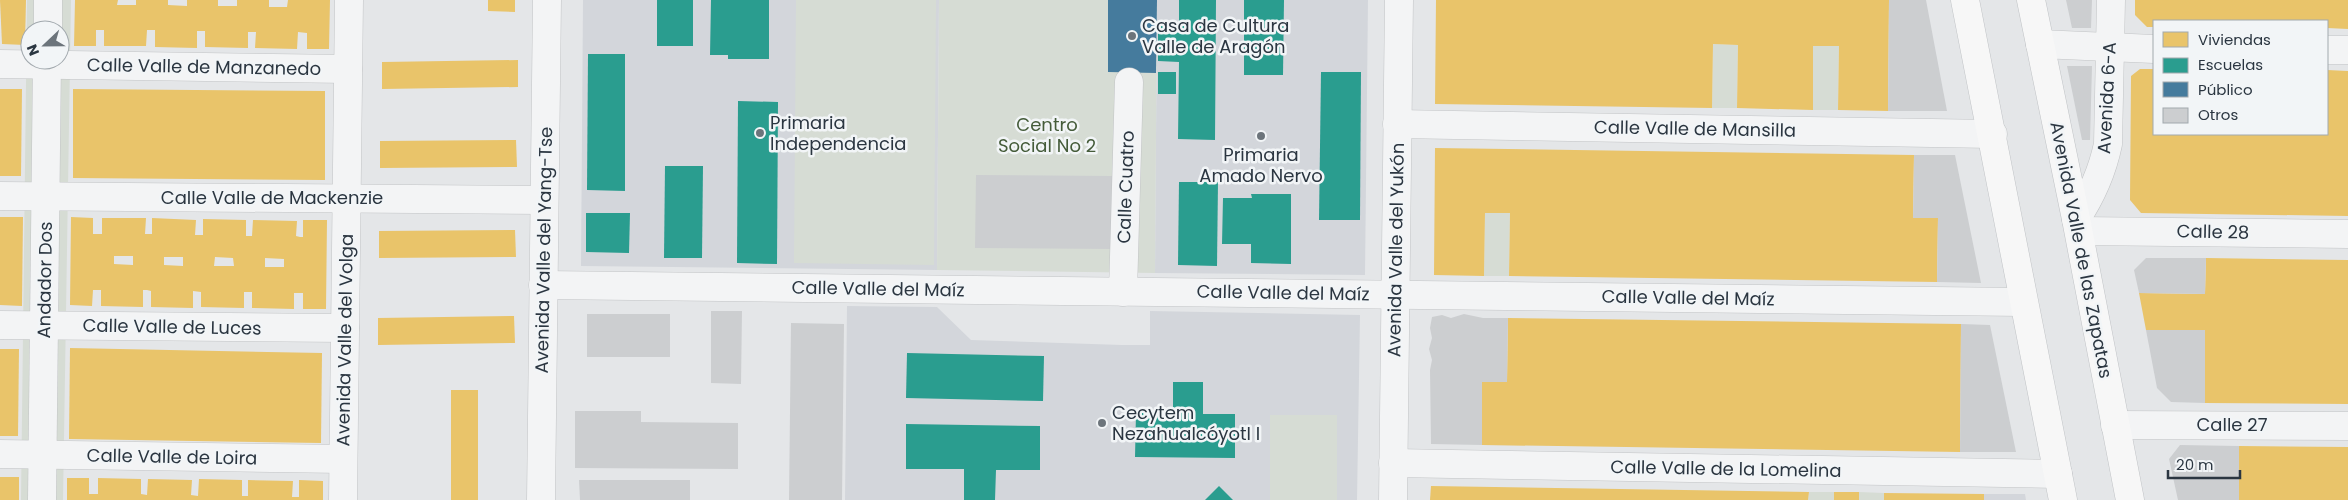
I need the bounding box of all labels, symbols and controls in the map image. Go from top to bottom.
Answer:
place label: Casa de Cultura Valle de Aragón [1142,13,1289,59]
north arrow [20,20,70,70]
legend [2153,20,2328,135]
text: Viviendas [2198,29,2271,50]
marker: Casa de Cultura Valle de Aragón [1126,30,1138,42]
text: N [22,41,44,58]
street label: Avenida 6-A [2091,41,2122,155]
street label: Calle Valle de Manzanedo [87,52,321,81]
text: Escuelas [2198,54,2263,75]
text: Público [2198,79,2253,100]
text: Otros [2198,104,2238,125]
place label: Primaria Independencia [770,110,907,156]
park label: Centro Social No 2 [998,112,1096,158]
street label: Calle Valle de Mansilla [1594,114,1796,143]
street label: Avenida Valle de las Zapatas [2044,119,2119,380]
street label: Avenida Valle del Yang-Tse [529,126,558,374]
marker: Primaria Independencia [754,127,766,139]
street label: Calle Cuatro [1111,130,1140,244]
marker: Primaria Amado Nervo [1255,130,1267,142]
place label: Primaria Amado Nervo [1199,142,1323,188]
street label: Avenida Valle del Yukón [1381,143,1410,357]
street label: Calle Valle de Mackenzie [161,185,383,210]
street label: Calle 28 [2176,218,2250,245]
street label: Andador Dos [31,221,58,339]
street label: Avenida Valle del Volga [330,233,359,447]
street label: Calle Valle del Maíz [791,274,965,303]
street label: Calle Valle del Maíz [1196,278,1370,307]
street label: Calle Valle del Maíz [1601,283,1775,312]
street label: Calle Valle de Luces [82,312,262,341]
place label: Cecytem Nezahualcóyotl I [1112,400,1260,446]
street label: Calle 27 [2196,412,2268,437]
marker: Cecytem Nezahualcóyotl I [1096,417,1108,429]
street label: Calle Valle de Loira [86,443,258,470]
scale bar [2168,448,2240,480]
street label: Calle Valle de la Lomelina [1610,454,1842,483]
text: 20 m [2176,454,2214,475]

